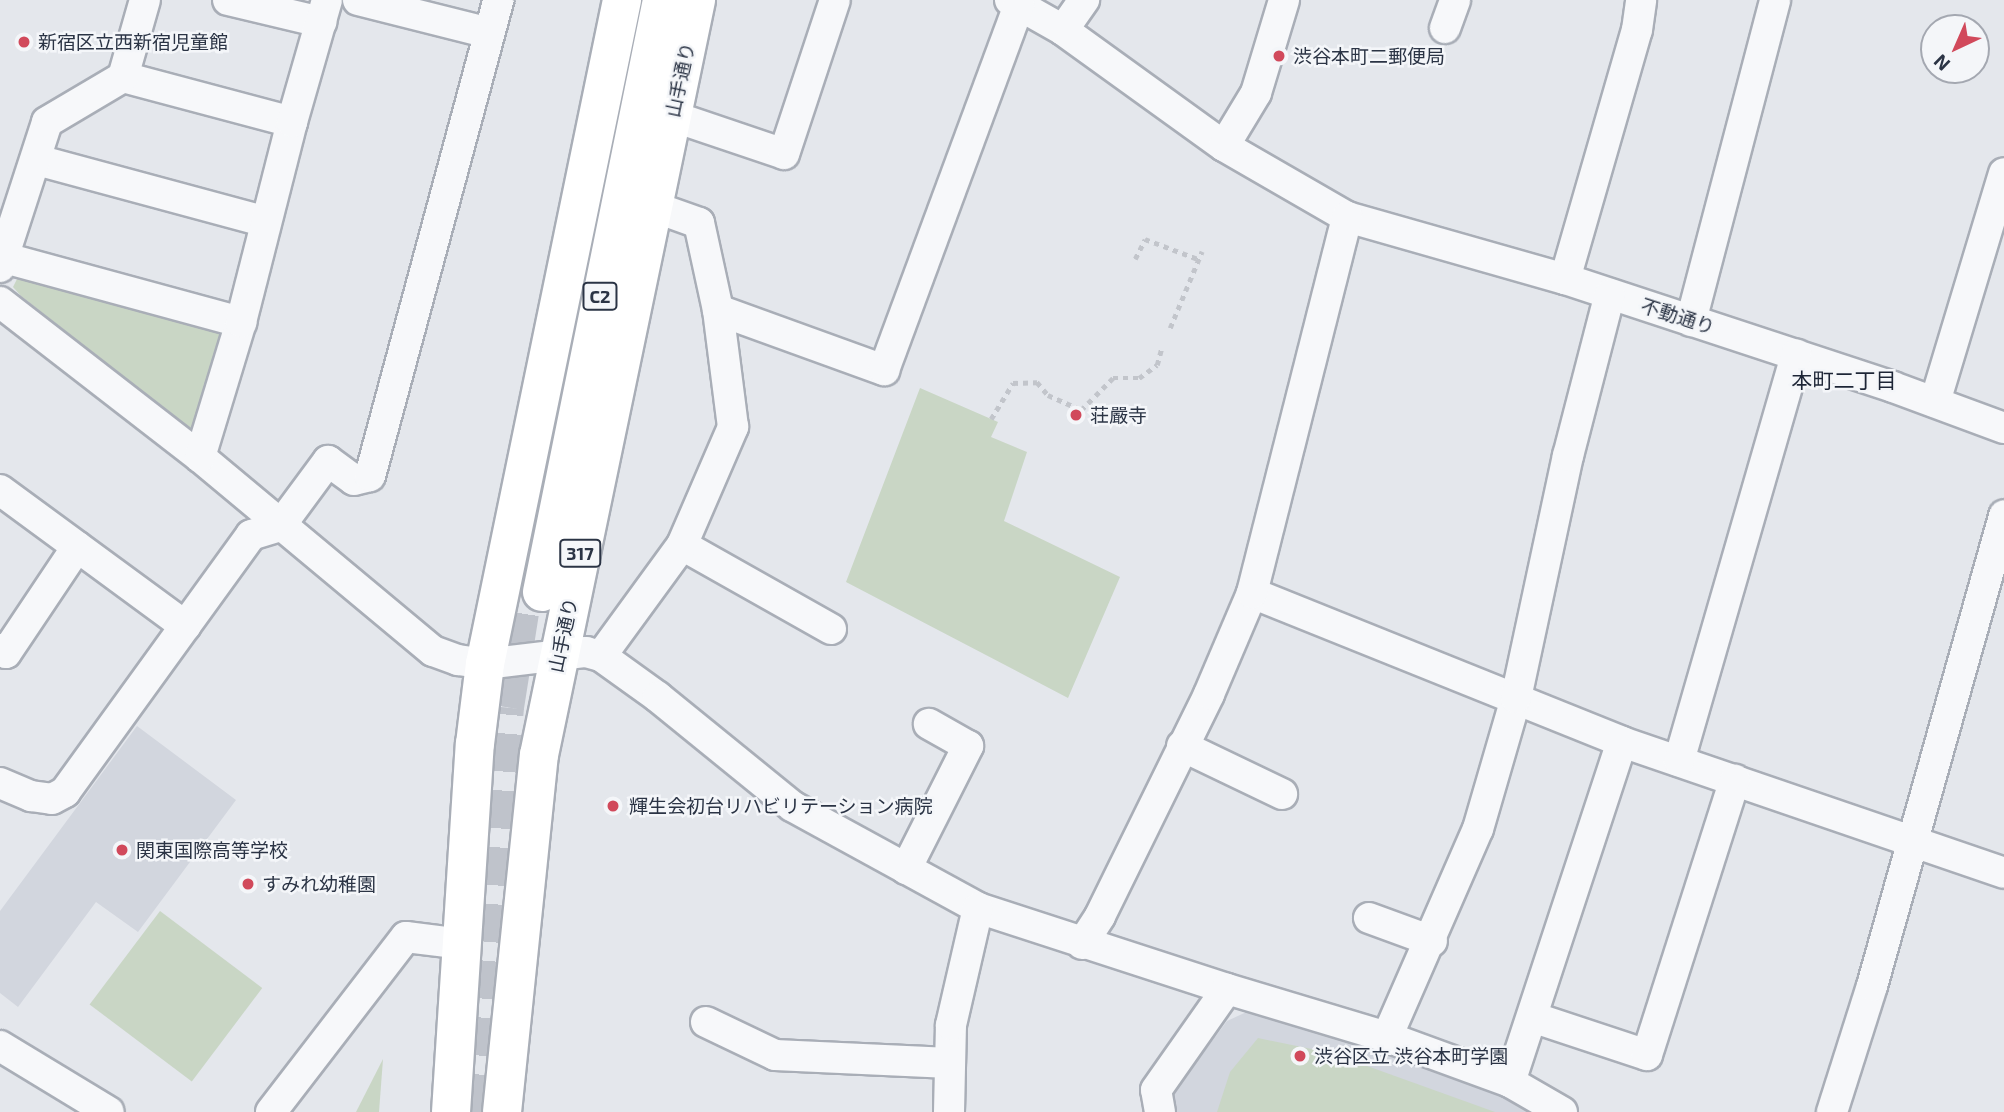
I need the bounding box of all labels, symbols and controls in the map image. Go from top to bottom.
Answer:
north arrow [1920,14,1990,84]
place label: 新宿区立西新宿児童館 [38,31,228,53]
marker: 新宿区立西新宿児童館 [16,34,32,50]
street label: 山手通り [661,40,699,120]
place label: 渋谷本町二郵便局 [1293,45,1445,67]
marker: 渋谷本町二郵便局 [1271,48,1287,64]
text: N [1929,50,1954,76]
road number: C2 [581,282,619,310]
street label: 不動通り [1638,293,1718,339]
district label: 本町二丁目 [1792,367,1896,393]
place label: 荘嚴寺 [1090,404,1147,426]
marker: 荘嚴寺 [1068,407,1084,423]
road number: 317 [559,538,601,568]
street label: 山手通り [544,595,582,675]
place label: 輝生会初台リハビリテーション病院 [629,795,933,817]
marker: 輝生会初台リハビリテーション病院 [603,796,623,816]
place label: 関東国際高等学校 [136,839,288,861]
marker: 関東国際高等学校 [114,842,130,858]
place label: すみれ幼稚園 [262,873,376,895]
marker: すみれ幼稚園 [240,876,256,892]
place label: 渋谷区立 渋谷本町学園 [1314,1045,1508,1067]
marker: 渋谷区立 渋谷本町学園 [1292,1048,1308,1064]

